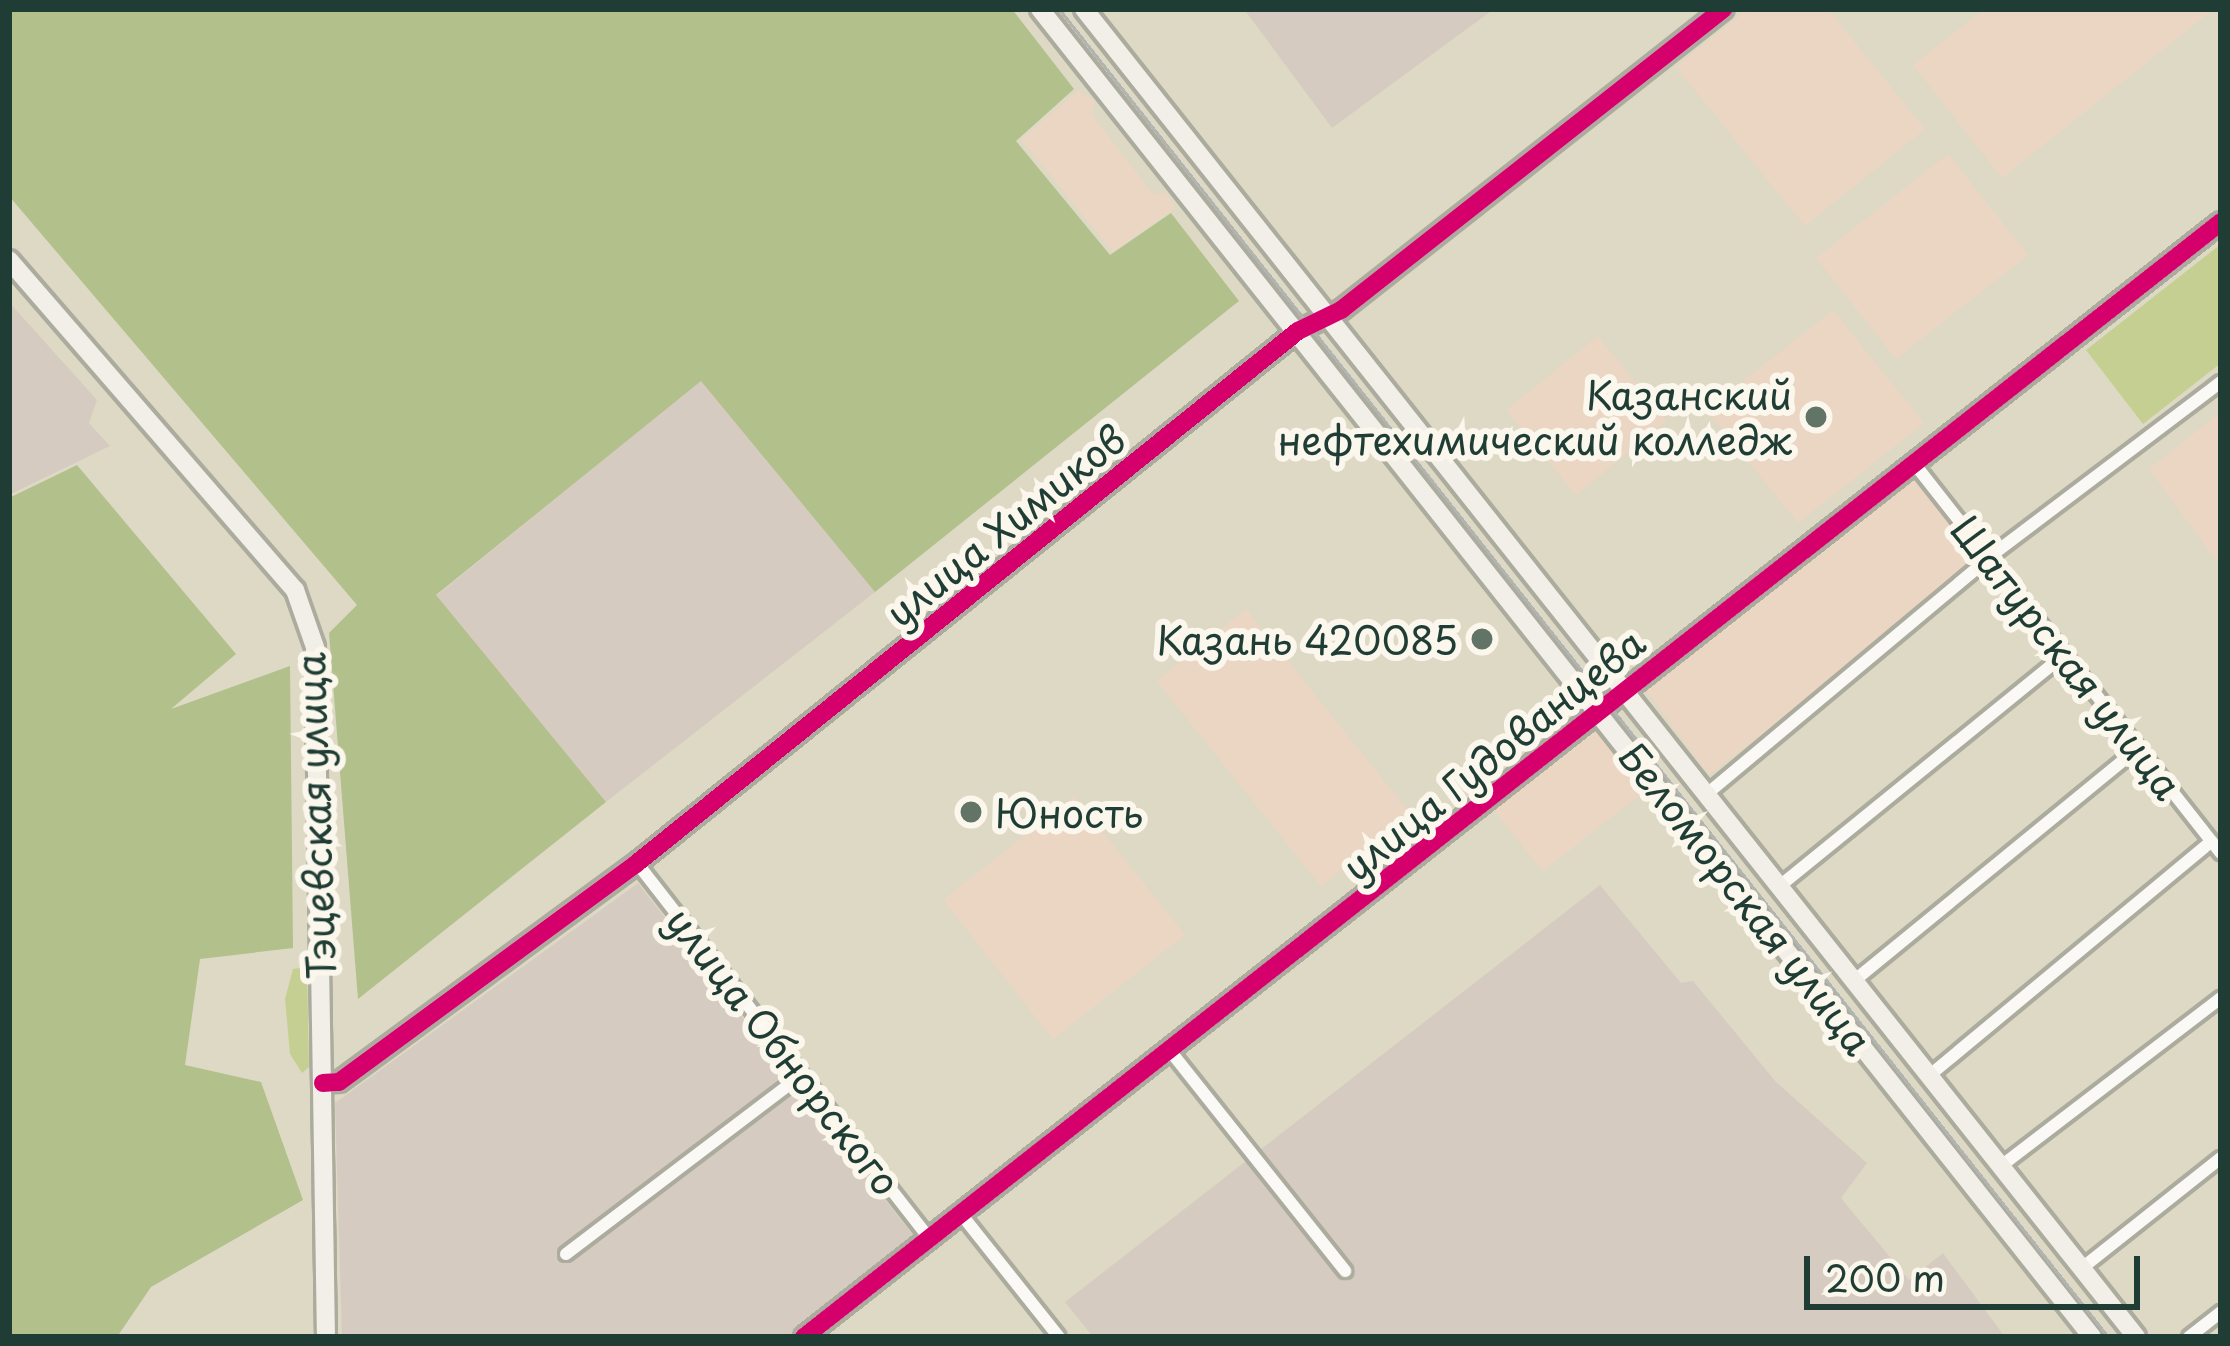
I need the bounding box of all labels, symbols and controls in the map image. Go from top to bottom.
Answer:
place label: Казанский нефтехимический колледж [1275,372,1792,463]
marker: Казанский нефтехимический колледж [1803,404,1829,430]
street label: улица Химиков [875,414,1135,636]
street label: Шатурская улица [1941,505,2193,809]
place label: Казань 420085 [1155,616,1458,662]
street label: улица Гудованцева [1332,617,1654,891]
marker: Казань 420085 [1469,626,1495,652]
street label: Тэцевская улица [286,651,344,981]
street label: Беломорская улица [1609,732,1883,1064]
place label: Юность [995,789,1143,835]
marker: Юность [958,799,984,825]
street label: улица Обнорского [656,897,912,1205]
scale bar [1810,1232,2146,1306]
text: 200 m [1825,1250,1945,1304]

